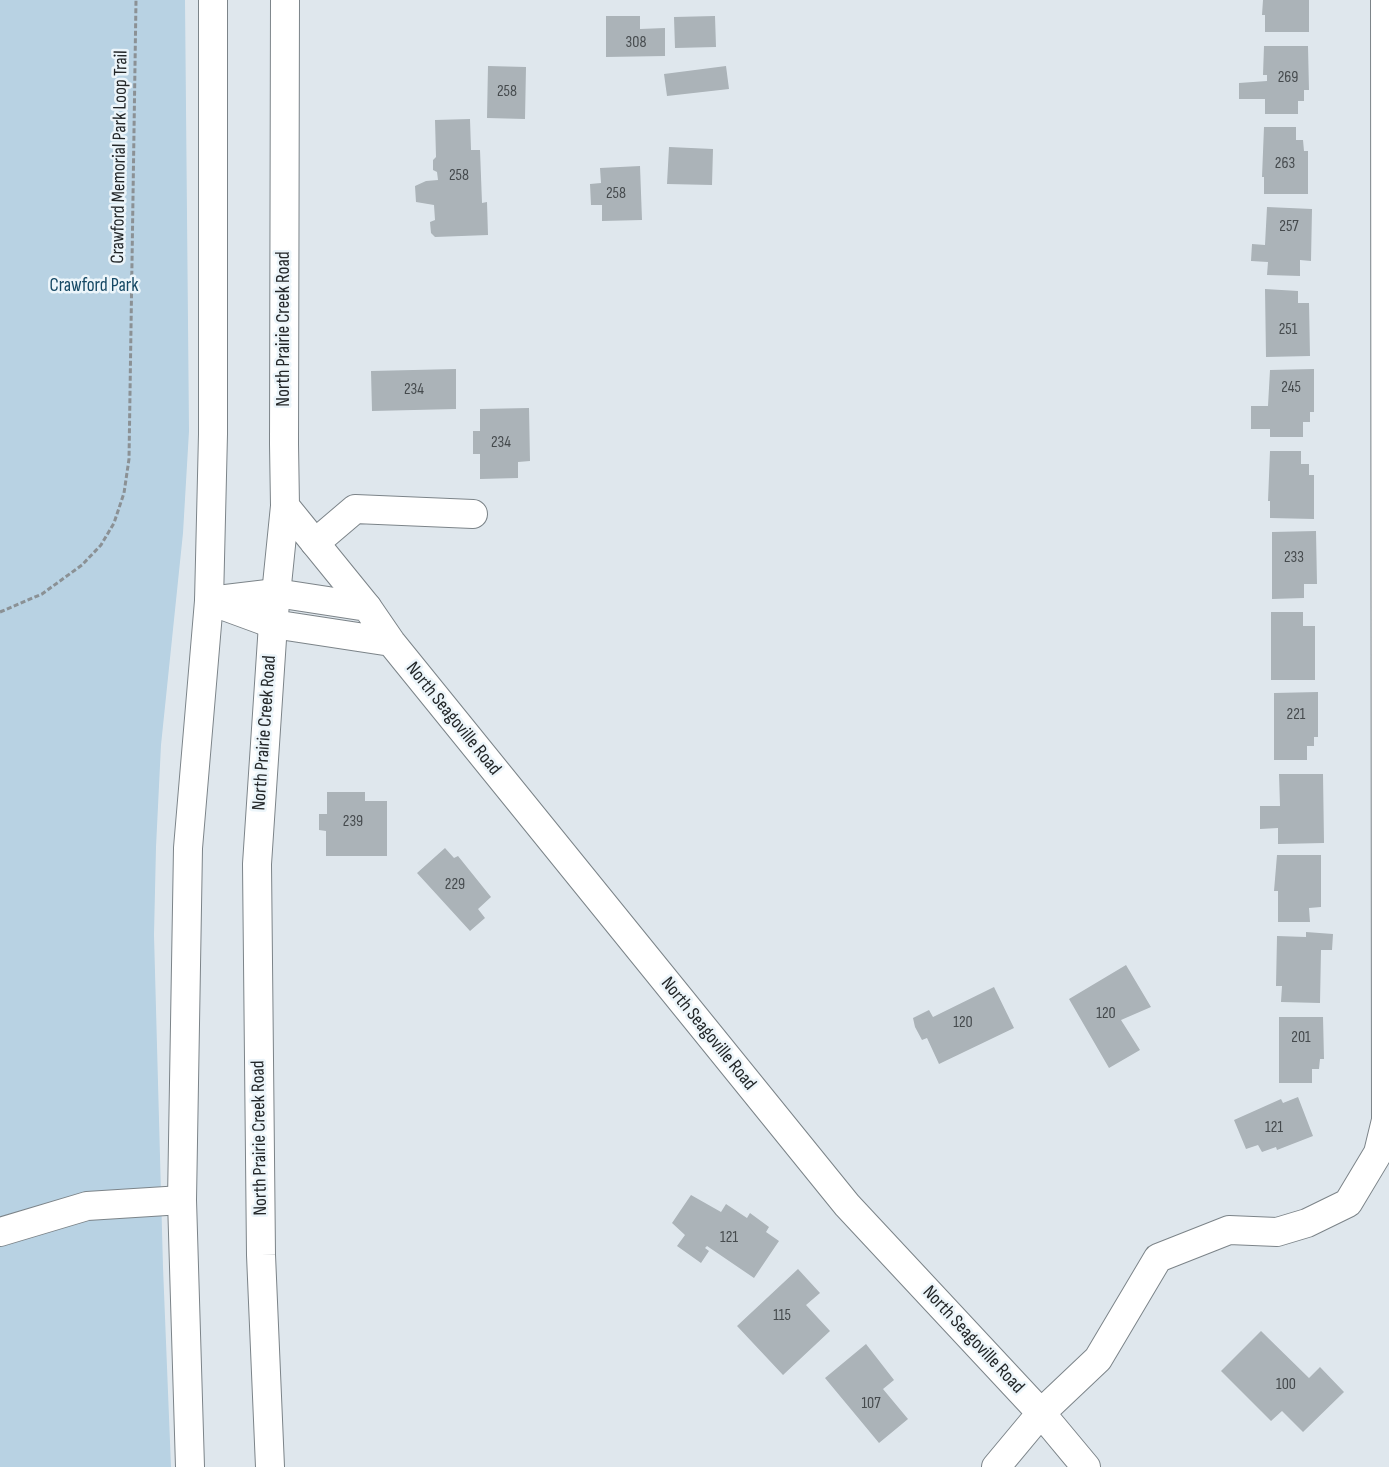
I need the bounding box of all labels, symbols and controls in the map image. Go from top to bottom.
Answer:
house number: 308 [626,33,646,53]
street label: Crawford Memorial Park Loop Trail [107,50,133,264]
house number: 269 [1278,68,1298,88]
house number: 258 [497,82,517,102]
house number: 263 [1275,154,1295,174]
house number: 258 [449,166,469,186]
house number: 258 [606,184,626,204]
house number: 257 [1279,217,1299,237]
street label: North Prairie Creek Road [273,251,295,407]
park label: Crawford Park [49,275,139,297]
house number: 251 [1279,320,1297,340]
house number: 245 [1281,378,1301,398]
house number: 234 [404,380,424,400]
house number: 234 [491,433,511,453]
house number: 233 [1284,548,1304,568]
street label: North Prairie Creek Road [248,655,282,811]
street label: North Seagoville Road [400,658,506,780]
house number: 221 [1287,705,1305,725]
house number: 239 [343,812,363,832]
house number: 229 [445,875,465,895]
street label: North Seagoville Road [655,973,761,1095]
house number: 120 [1096,1004,1116,1024]
house number: 120 [953,1013,973,1033]
house number: 201 [1291,1028,1311,1048]
street label: North Prairie Creek Road [247,1060,273,1216]
house number: 121 [1265,1118,1283,1138]
house number: 121 [720,1228,738,1248]
street label: North Seagoville Road [917,1281,1029,1399]
house number: 115 [773,1306,791,1326]
house number: 100 [1276,1375,1296,1395]
house number: 107 [861,1394,881,1414]

